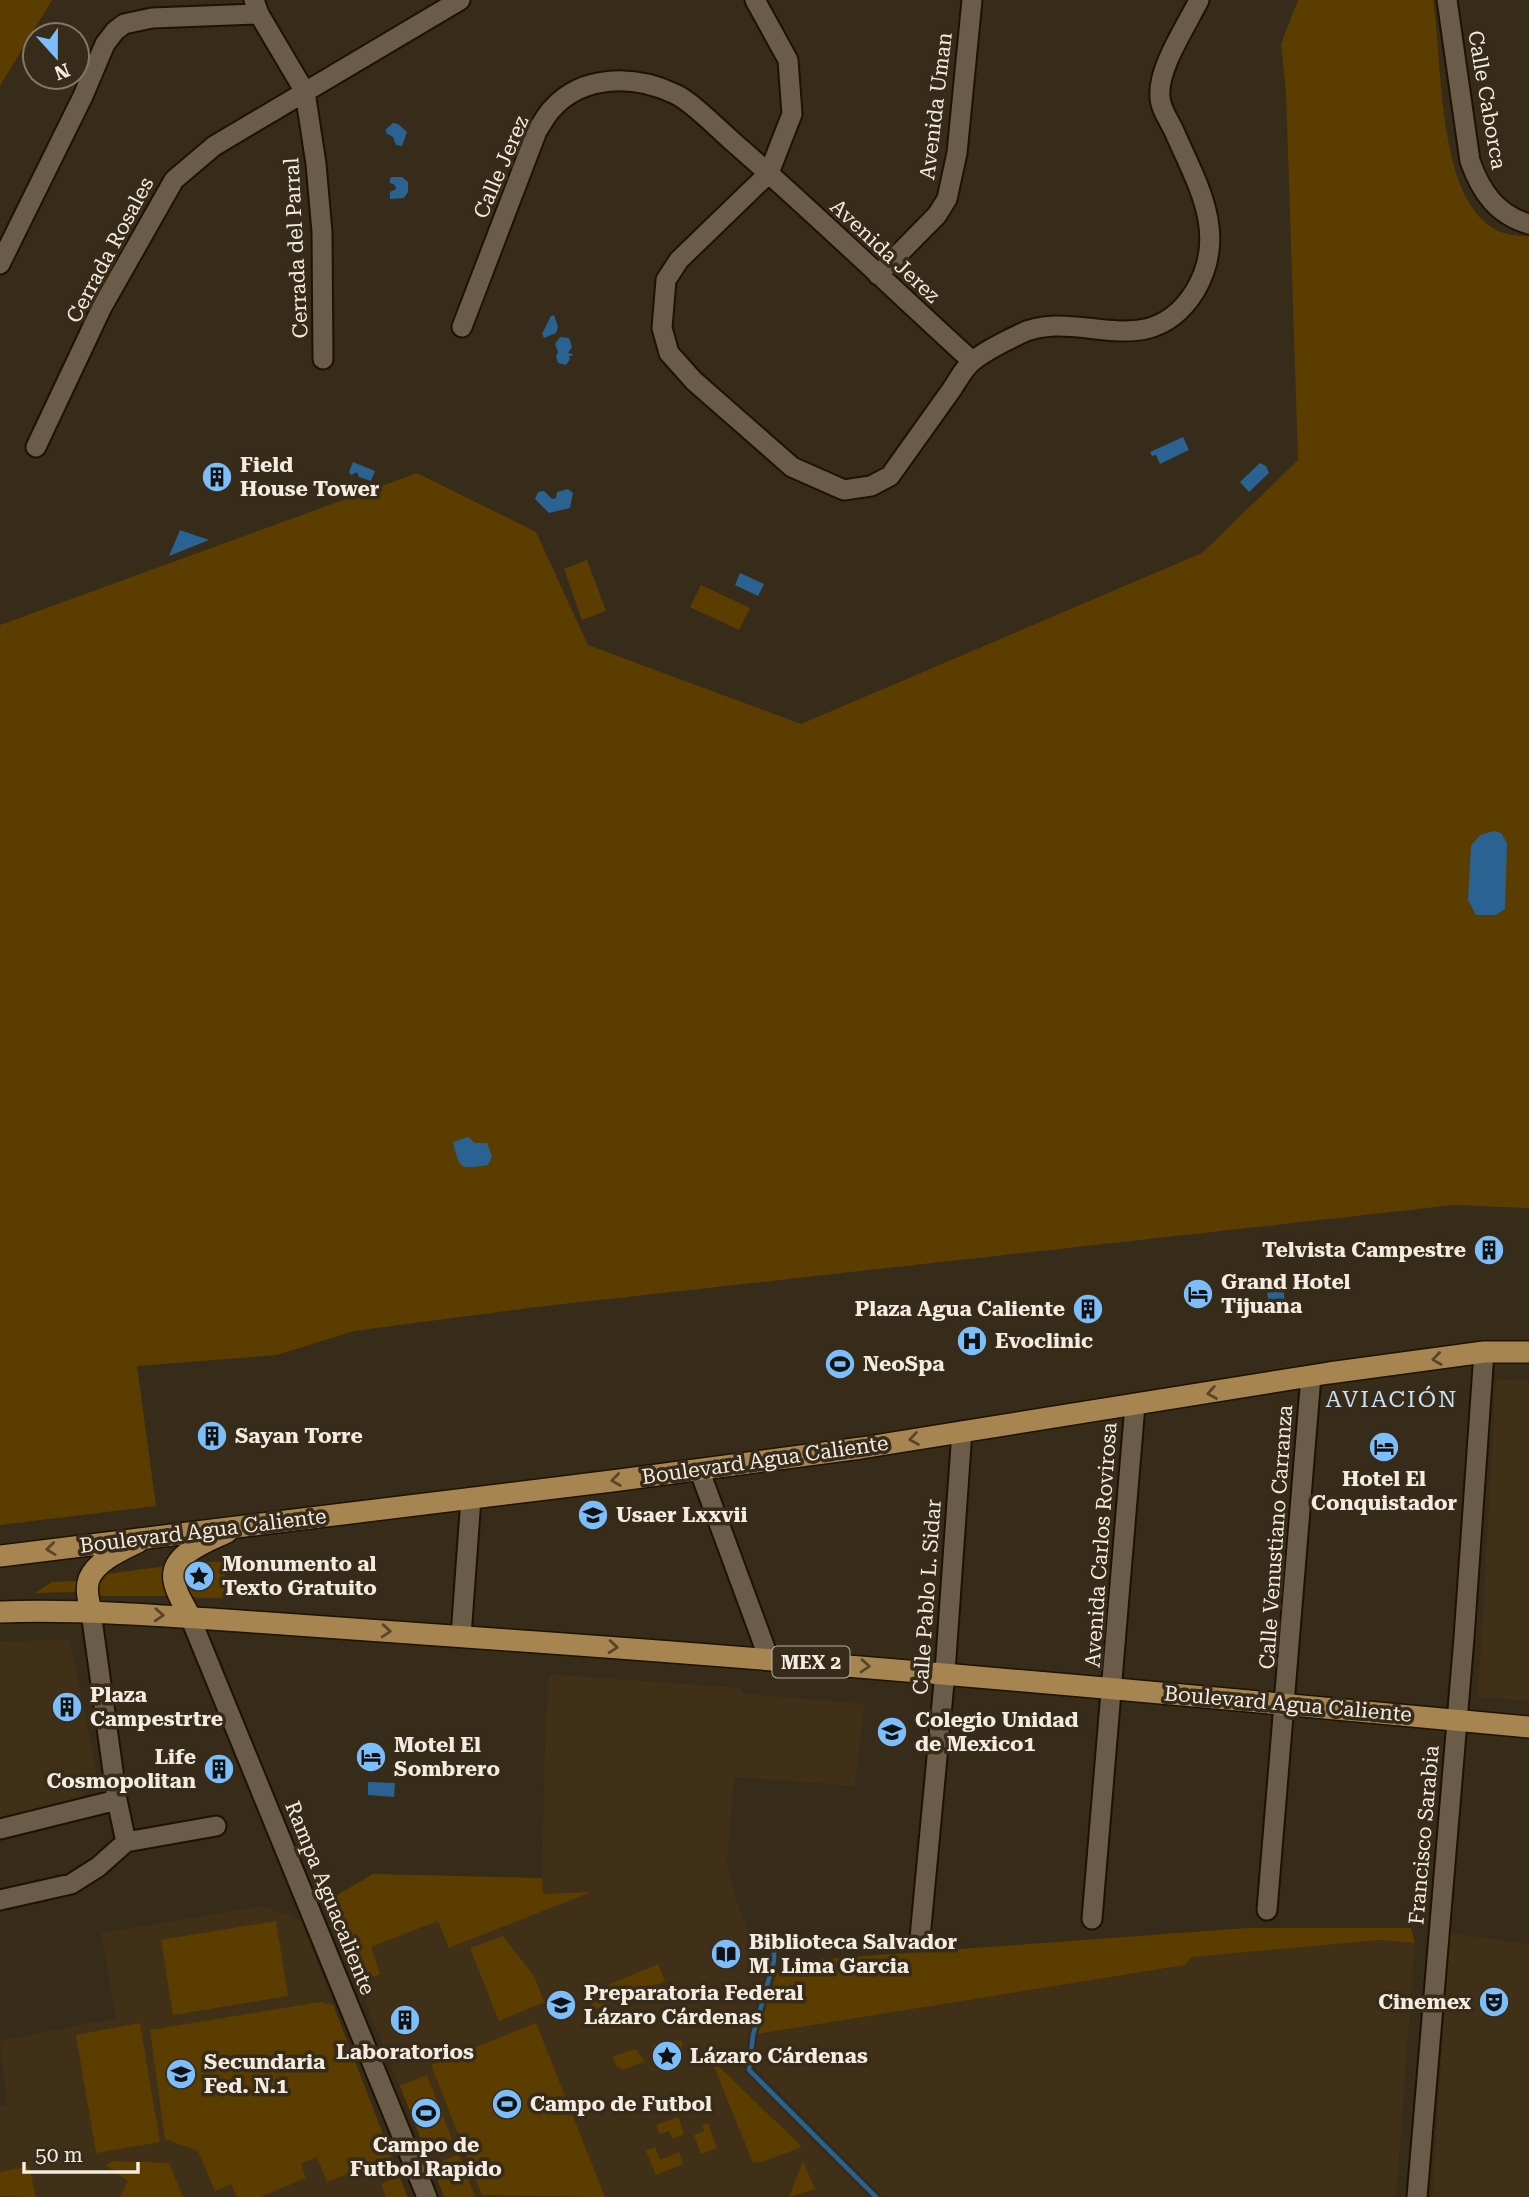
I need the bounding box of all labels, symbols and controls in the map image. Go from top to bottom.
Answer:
north arrow [21,21,91,91]
street label: Calle Caborca [1463,29,1511,172]
street label: Avenida Uman [915,31,957,181]
text: N [51,58,73,85]
street label: Calle Jerez [469,112,533,222]
street label: Cerrada del Parral [279,157,313,339]
street label: Cerrada Rosales [61,173,159,327]
street label: Avenida Jerez [825,194,945,308]
place label: Field House Tower [240,453,380,501]
building icon: Field House Tower [200,460,234,494]
building icon: Telvista Campestre [1472,1233,1506,1267]
place label: Telvista Campestre [1262,1238,1466,1262]
place label: Grand Hotel Tijuana [1221,1270,1351,1318]
hotel icon: Grand Hotel Tijuana [1181,1277,1215,1311]
building icon: Plaza Agua Caliente [1071,1292,1105,1326]
place label: Plaza Agua Caliente [855,1297,1065,1321]
hospital icon: Evoclinic [955,1324,989,1358]
place label: Evoclinic [995,1329,1093,1353]
sports icon: NeoSpa [823,1347,857,1381]
one-way arrow [1431,1351,1443,1366]
place label: NeoSpa [863,1352,945,1376]
one-way arrow [1206,1384,1218,1399]
district label: AVIACIÓN [1326,1385,1458,1413]
street label: Calle Venustiano Carranza [1255,1403,1297,1670]
building icon: Sayan Torre [195,1419,229,1453]
street label: Avenida Carlos Rovirosa [1080,1421,1122,1668]
place label: Sayan Torre [235,1424,363,1448]
hotel icon: Hotel El Conquistador [1367,1430,1401,1464]
street label: Boulevard Agua Caliente [640,1431,890,1489]
one-way arrow [908,1431,920,1446]
place label: Hotel El Conquistador [1311,1467,1457,1515]
one-way arrow [610,1473,622,1488]
school or university icon: Usaer Lxxvii [576,1498,610,1532]
street label: Calle Pablo L. Sidar [908,1498,946,1696]
place label: Usaer Lxxvii [616,1503,747,1527]
street label: Boulevard Agua Caliente [78,1504,328,1558]
one-way arrow [45,1542,57,1557]
place label: Monumento al Texto Gratuito [222,1552,377,1600]
place icon: Monumento al Texto Gratuito [182,1559,216,1593]
one-way arrow [154,1608,165,1623]
one-way arrow [381,1624,392,1639]
one-way arrow [608,1639,619,1654]
road number: MEX 2 [772,1646,850,1678]
one-way arrow [859,1658,870,1673]
street label: Boulevard Agua Caliente [1163,1681,1413,1727]
place label: Plaza Campestrtre [90,1683,223,1731]
building icon: Plaza Campestrtre [50,1690,84,1724]
place label: Colegio Unidad de Mexico1 [915,1708,1079,1756]
school or university icon: Colegio Unidad de Mexico1 [875,1715,909,1749]
place label: Motel El Sombrero [394,1733,500,1781]
hotel icon: Motel El Sombrero [354,1740,388,1774]
street label: Francisco Sarabia [1404,1744,1444,1926]
place label: Life Cosmopolitan [46,1745,196,1793]
building icon: Life Cosmopolitan [202,1752,236,1786]
street label: Rampa Aguacaliente [280,1798,380,1998]
place label: Biblioteca Salvador M. Lima Garcia [749,1930,957,1978]
library icon: Biblioteca Salvador M. Lima Garcia [709,1937,743,1971]
place label: Preparatoria Federal Lázaro Cárdenas [584,1981,804,2029]
theatre icon: Cinemex [1477,1985,1511,2019]
school or university icon: Preparatoria Federal Lázaro Cárdenas [544,1988,578,2022]
place label: Cinemex [1378,1990,1472,2014]
building icon: Laboratorios [388,2003,422,2037]
place icon: Lázaro Cárdenas [650,2039,684,2073]
place label: Laboratorios [336,2040,474,2064]
place label: Lázaro Cárdenas [690,2044,868,2068]
place label: Secundaria Fed. N.1 [204,2050,326,2098]
school or university icon: Secundaria Fed. N.1 [164,2057,198,2091]
sports icon: Campo de Futbol [490,2087,524,2121]
place label: Campo de Futbol [530,2092,712,2116]
sports icon: Campo de Futbol Rapido [409,2096,443,2130]
scale bar [24,2130,138,2174]
place label: Campo de Futbol Rapido [350,2133,502,2181]
text: 50 m [35,2143,83,2167]

